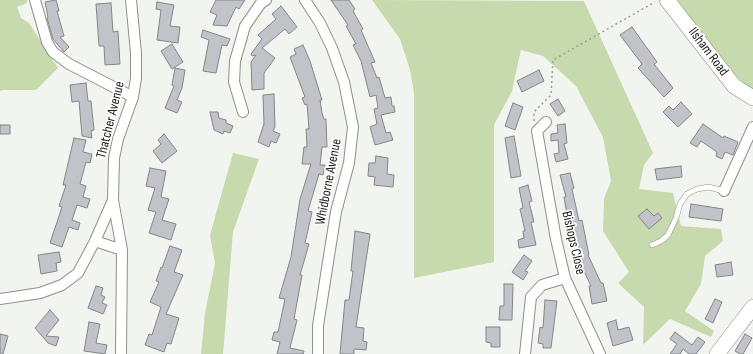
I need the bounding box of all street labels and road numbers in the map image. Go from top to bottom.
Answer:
street label: Ilsham Road [684,24,732,80]
street label: Thatcher Avenue [93,80,129,160]
street label: Whidborne Avenue [312,138,346,226]
street label: Bishops Close [558,210,588,276]

